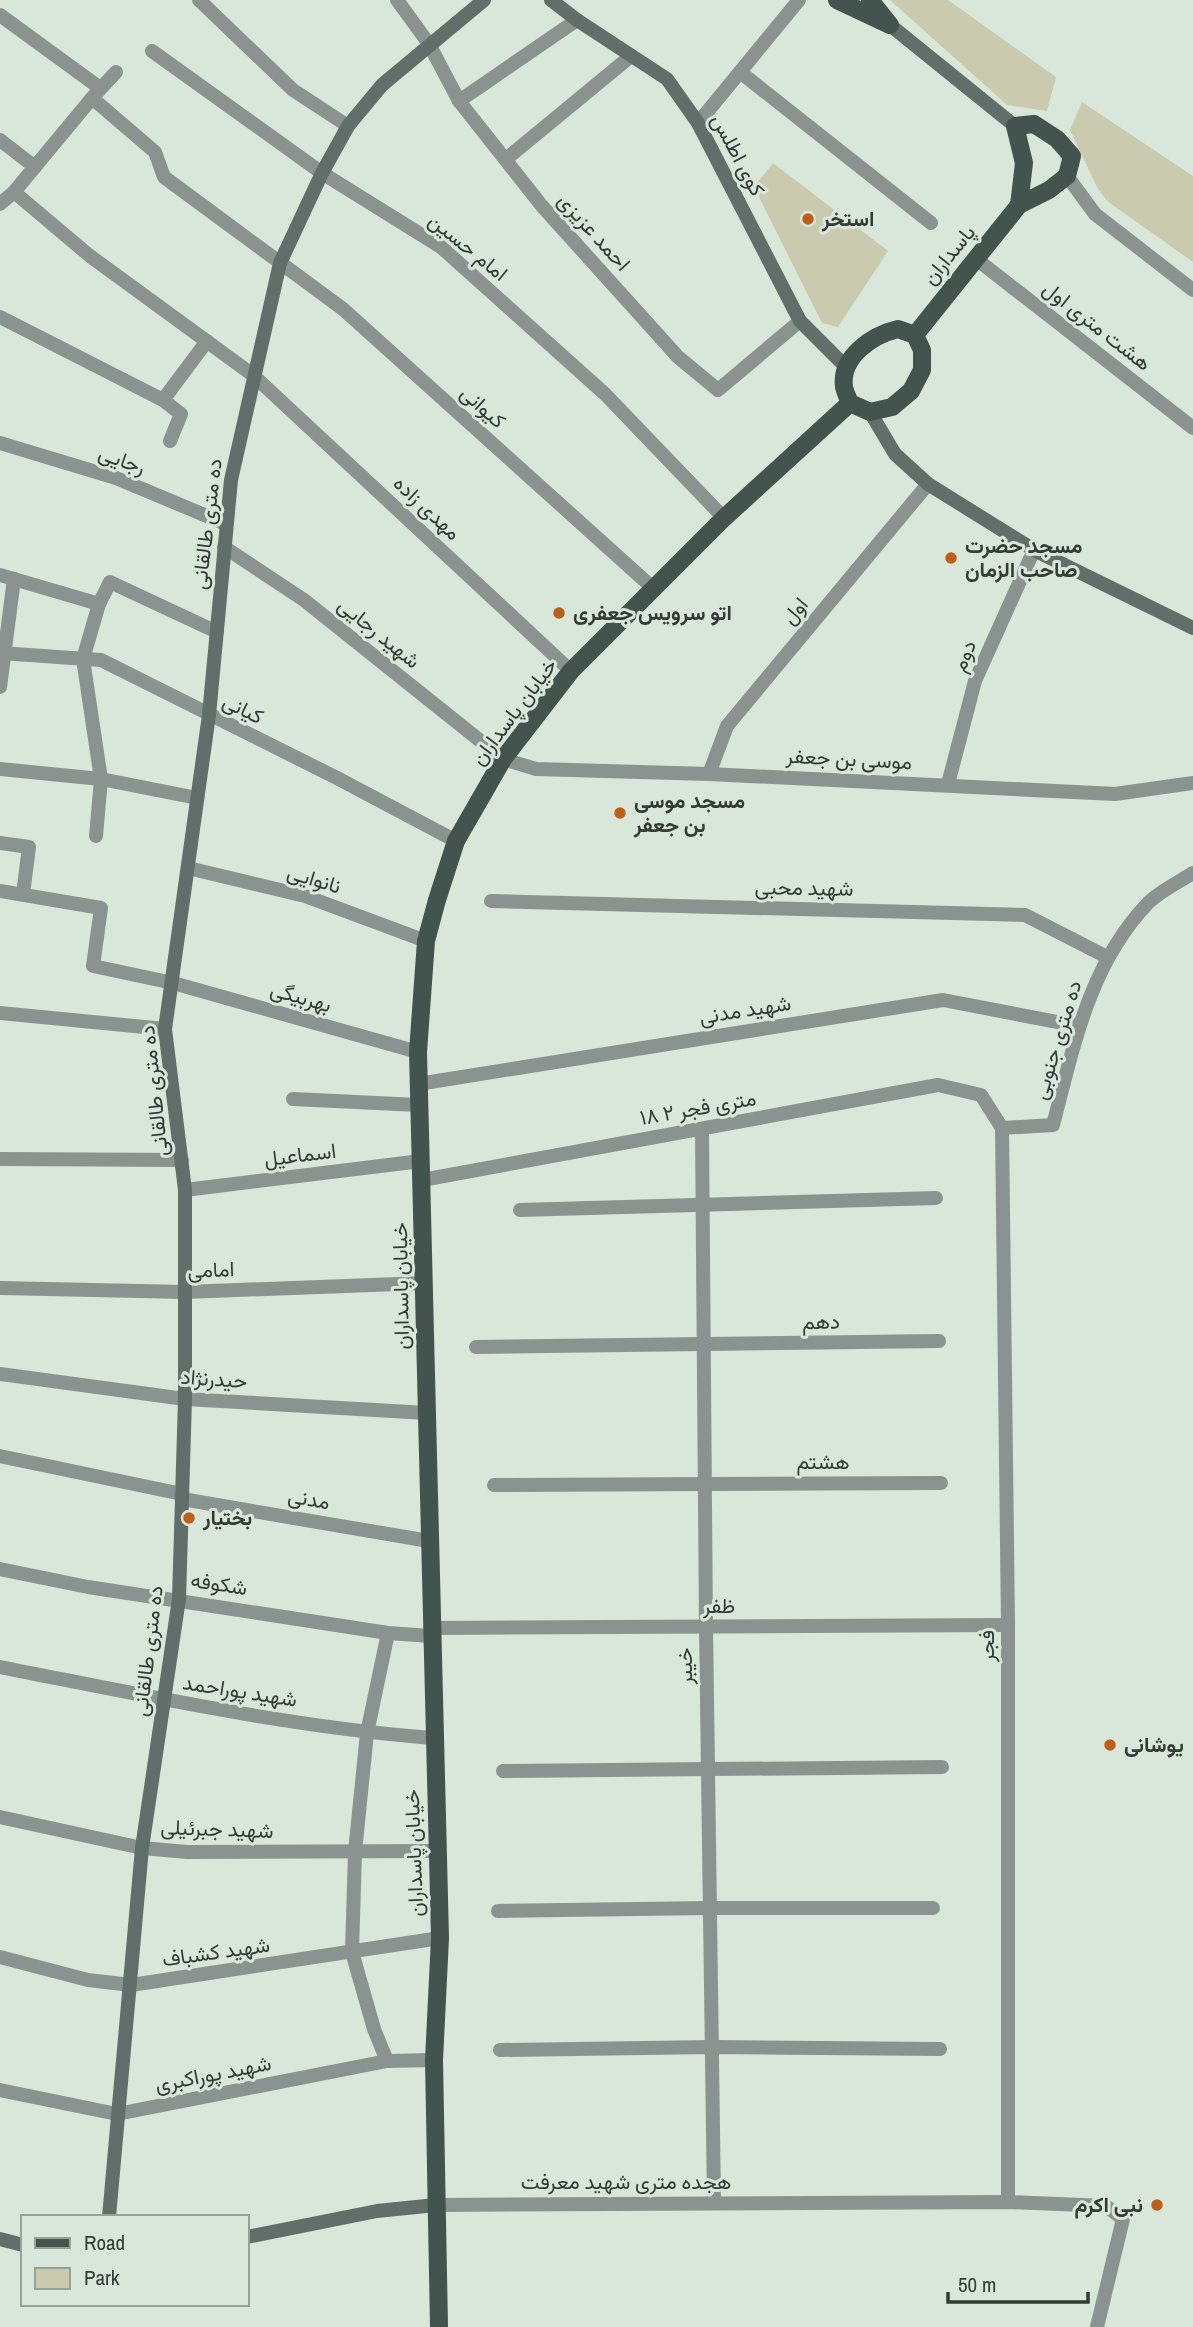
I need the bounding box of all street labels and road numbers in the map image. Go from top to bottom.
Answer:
street label: کوی اطلس [705,108,772,201]
street label: احمد عزیزی [551,186,637,277]
street label: امام حسین [423,206,514,287]
street label: پاسداران [915,219,982,291]
street label: هشت متری اول [1037,274,1158,377]
street label: کیوانی [454,378,512,435]
street label: رجایی [95,438,150,481]
street label: ده متری طالقانی [184,457,229,591]
street label: مهدی زاده [387,469,468,547]
street label: شهید رجایی [332,590,427,675]
street label: اول [775,591,815,631]
street label: دوم [944,635,983,676]
street label: خیابان پاسداران [464,652,563,771]
street label: کیانی [218,686,268,731]
street label: موسی بن جعفر [784,741,913,776]
street label: نانوایی [284,857,345,900]
street label: شهید محبی [754,872,854,903]
street label: بهربیگی [267,974,335,1019]
street label: ده متری جنوبی [1025,977,1088,1103]
street label: شهید مدنی [697,988,793,1031]
street label: ده متری طالقانی [132,1024,175,1158]
street label: ۱۸ متری فجر ۲ [638,1083,758,1132]
street label: اسماعیل [262,1136,338,1173]
street label: خیابان پاسداران [385,1222,416,1350]
street label: امامی [187,1254,235,1285]
street label: دهم [802,1307,840,1336]
street label: حیدرنژاد [180,1362,248,1395]
street label: هشتم [796,1447,850,1476]
street label: مدنی [286,1481,332,1516]
street label: شکوفه [189,1565,250,1602]
street label: ده متری طالقانی [125,1584,170,1718]
street label: ظفر [702,1591,735,1620]
street label: فجر [972,1630,1001,1663]
street label: خیبر [670,1647,699,1686]
street label: شهید پوراحمد [181,1667,299,1714]
street label: خیابان پاسداران [397,1789,430,1917]
street label: شهید جبرئیلی [160,1812,274,1845]
street label: شهید کشباف [160,1930,272,1973]
street label: شهید پوراکبری [152,2048,273,2099]
street label: هجده متری شهید معرفت [521,2167,731,2196]

